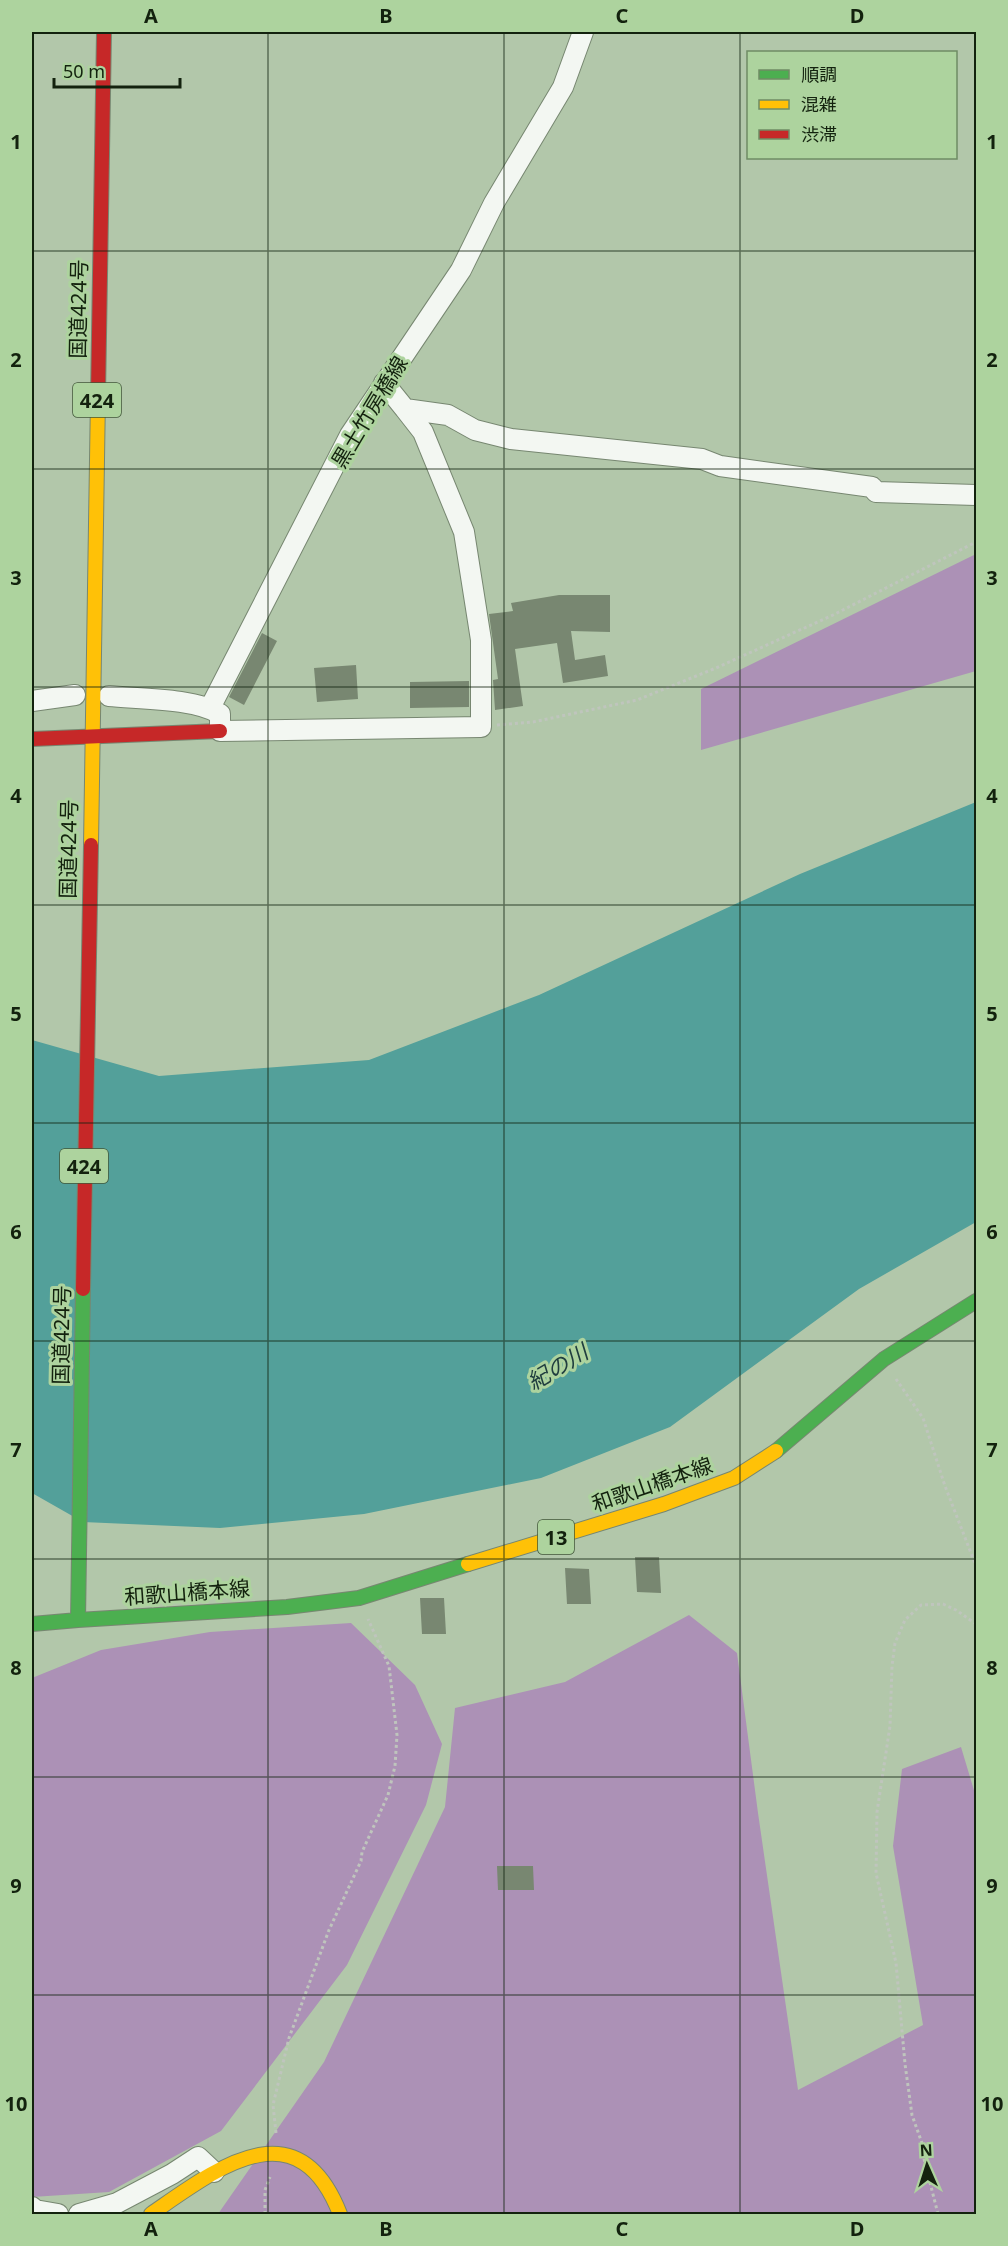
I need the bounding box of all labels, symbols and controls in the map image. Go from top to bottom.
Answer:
text: A [144,2,158,29]
text: B [379,2,393,29]
text: C [616,2,629,29]
text: D [850,2,864,29]
scale bar [54,51,180,89]
legend [747,51,957,159]
text: 50 m [63,59,105,83]
text: 順調 [801,62,837,86]
text: 混雑 [801,92,837,116]
text: 渋滞 [801,122,837,146]
text: 1 [10,128,22,155]
text: 1 [986,128,998,155]
street label: 国道424号 [63,259,93,359]
text: 2 [10,346,22,373]
text: 2 [986,346,998,373]
street label: 黒土竹房橋線 [325,351,413,473]
road number: 424 [73,383,121,417]
text: 3 [10,564,22,591]
text: 3 [986,564,998,591]
text: 4 [10,782,22,809]
text: 4 [986,782,998,809]
street label: 国道424号 [53,799,83,899]
text: 5 [10,1000,22,1027]
text: 5 [986,1000,998,1027]
road number: 424 [60,1149,108,1183]
text: 6 [10,1218,22,1245]
text: 6 [986,1218,998,1245]
street label: 国道424号 [46,1285,76,1385]
water label: 紀の川 [521,1335,595,1396]
text: 7 [10,1436,22,1463]
text: 7 [986,1436,998,1463]
street label: 和歌山橋本線 [588,1450,716,1518]
road number: 13 [538,1520,574,1554]
street label: 和歌山橋本線 [123,1574,251,1610]
text: 8 [10,1654,22,1681]
text: 8 [986,1654,998,1681]
text: 9 [10,1872,22,1899]
text: 9 [986,1872,998,1899]
text: 10 [5,2090,27,2117]
text: 10 [981,2090,1003,2117]
north arrow [897,2135,957,2195]
text: N [919,2139,933,2161]
text: A [144,2215,158,2242]
text: B [379,2215,393,2242]
text: C [616,2215,629,2242]
text: D [850,2215,864,2242]

